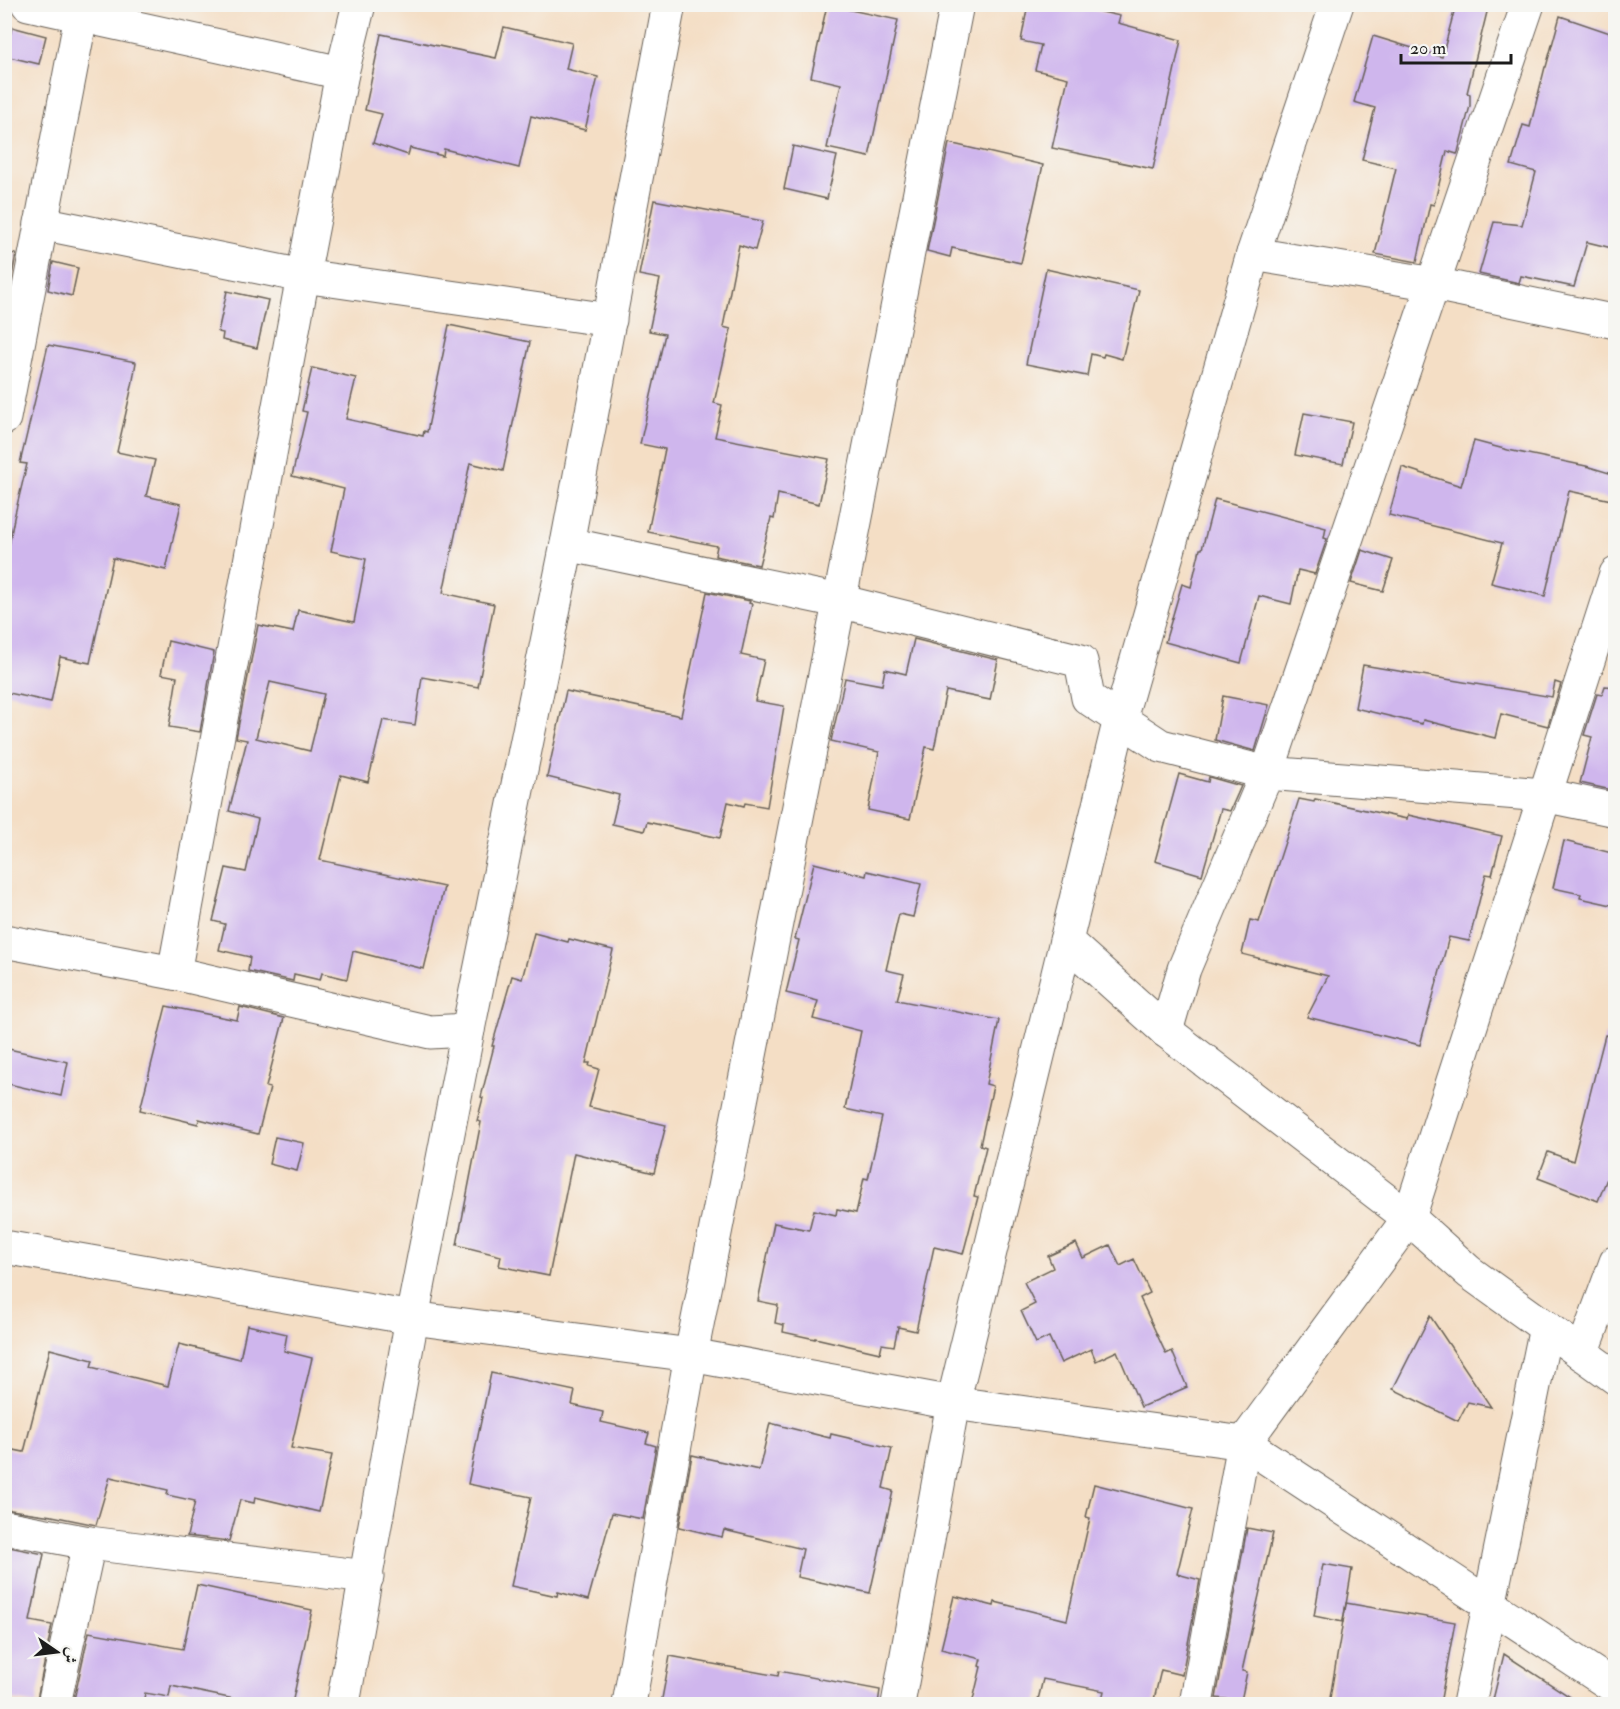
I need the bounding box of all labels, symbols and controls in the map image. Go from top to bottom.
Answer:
scale bar [1401,27,1510,65]
text: 20 m [1410,37,1446,60]
north arrow [27,1622,87,1682]
text: ش [59,1645,82,1666]

